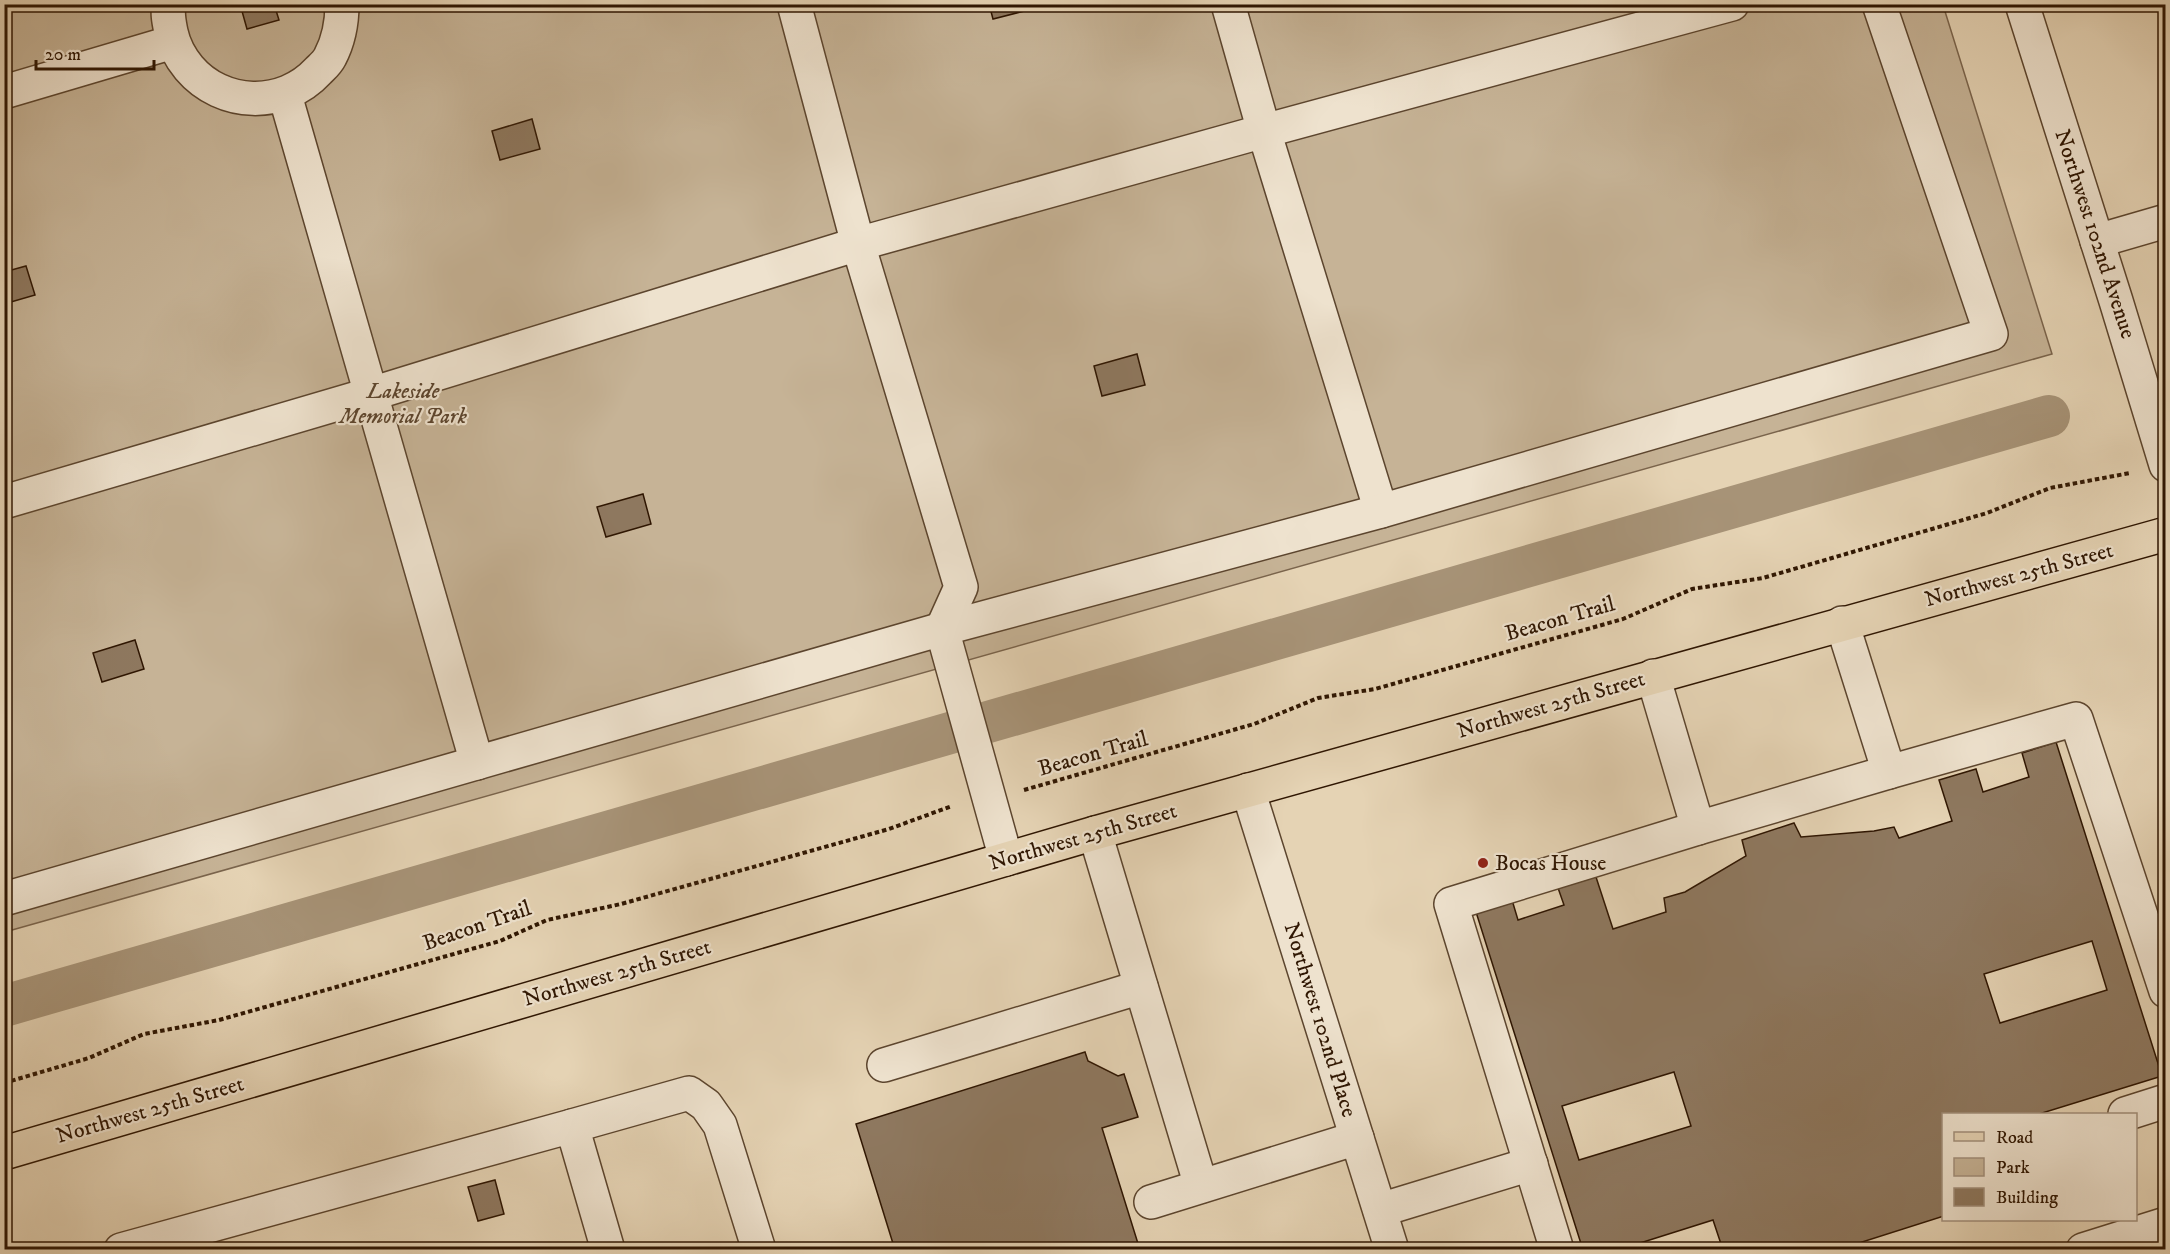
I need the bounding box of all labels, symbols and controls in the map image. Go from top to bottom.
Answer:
scale bar [36,33,154,71]
text: 20 m [45,44,81,66]
street label: Northwest 102nd Avenue [2048,126,2142,342]
park label: Lakeside Memorial Park [337,378,468,430]
street label: Northwest 25th Street [1922,537,2116,613]
street label: Beacon Trail [1502,590,1618,648]
street label: Northwest 25th Street [1454,665,1648,745]
street label: Beacon Trail [1035,725,1151,783]
street label: Northwest 25th Street [986,797,1180,877]
place label: Bocas House [1495,850,1606,877]
marker: Bocas House [1476,856,1490,870]
street label: Beacon Trail [419,895,535,957]
street label: Northwest 102nd Place [1278,919,1362,1121]
street label: Northwest 25th Street [520,933,714,1013]
street label: Northwest 25th Street [53,1070,247,1150]
legend [1942,1113,2137,1221]
text: Road [1996,1127,2033,1149]
text: Park [1996,1157,2030,1179]
text: Building [1996,1187,2058,1209]

